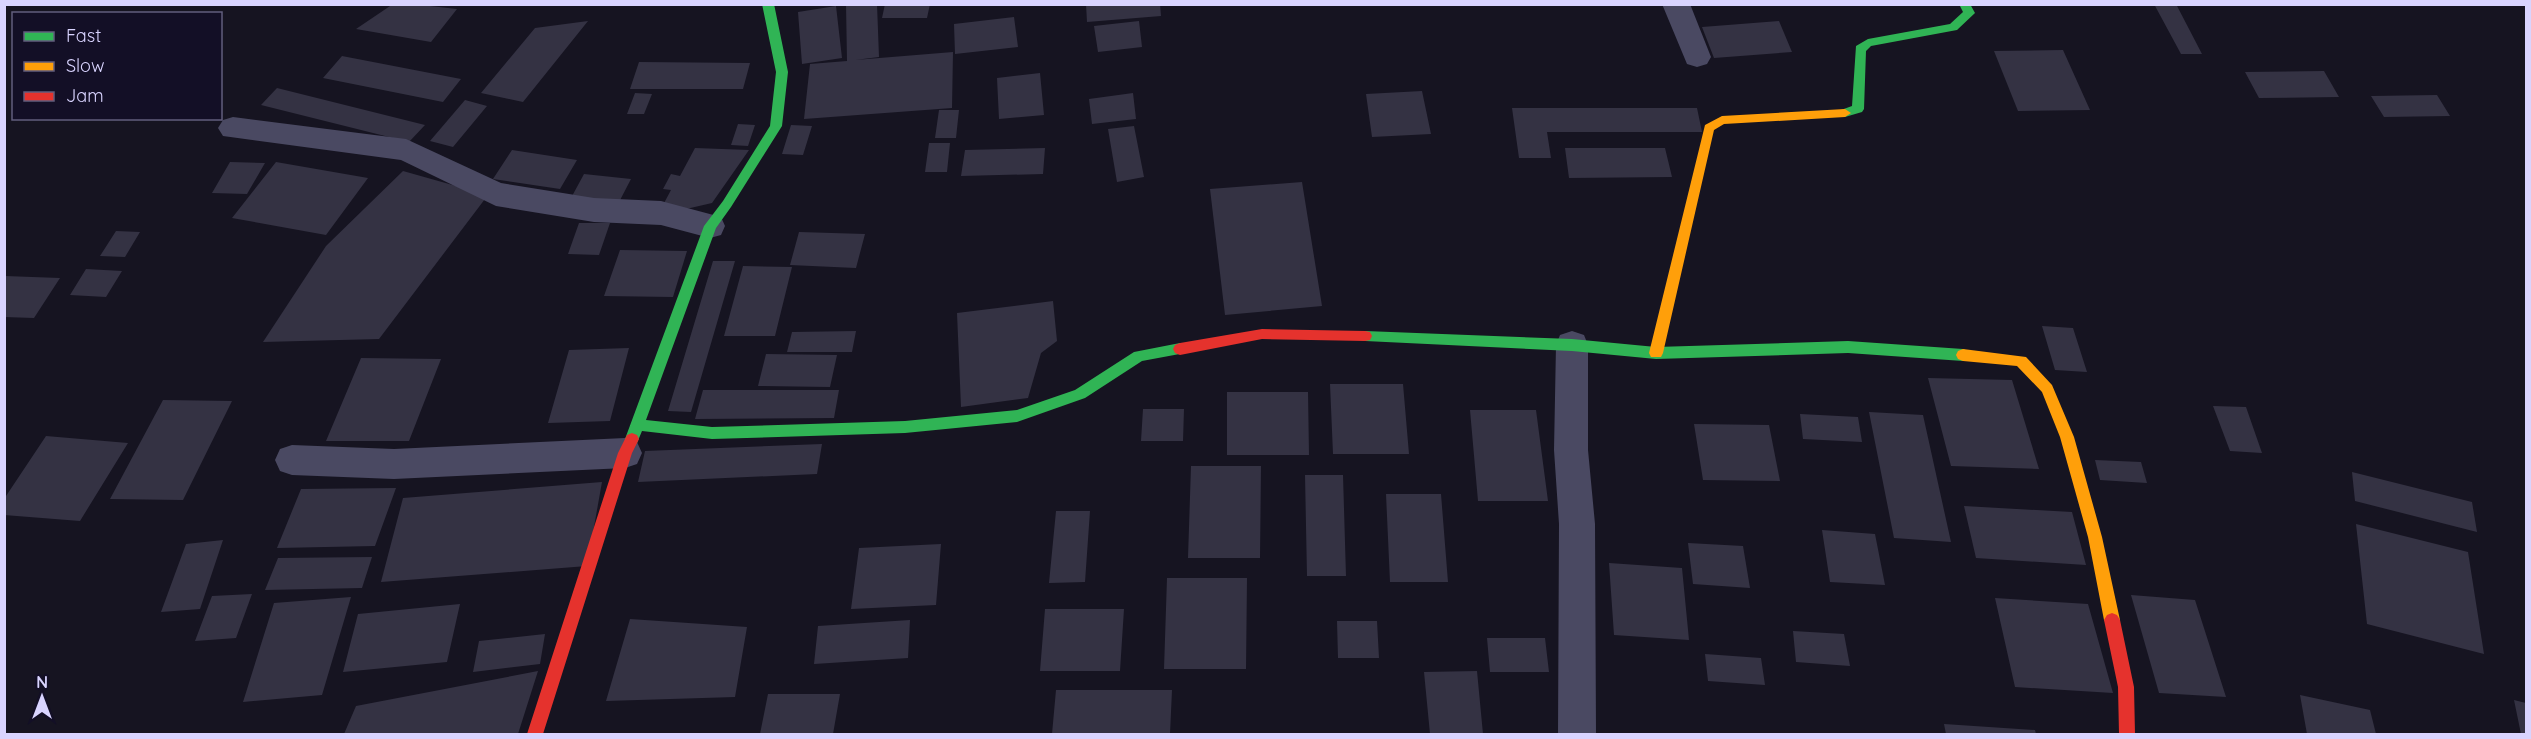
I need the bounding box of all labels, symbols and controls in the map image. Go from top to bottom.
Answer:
legend [12,12,222,120]
text: Fast [66,24,101,47]
text: Slow [66,54,104,77]
text: Jam [66,84,104,107]
north arrow [12,667,72,727]
text: N [36,672,48,692]

